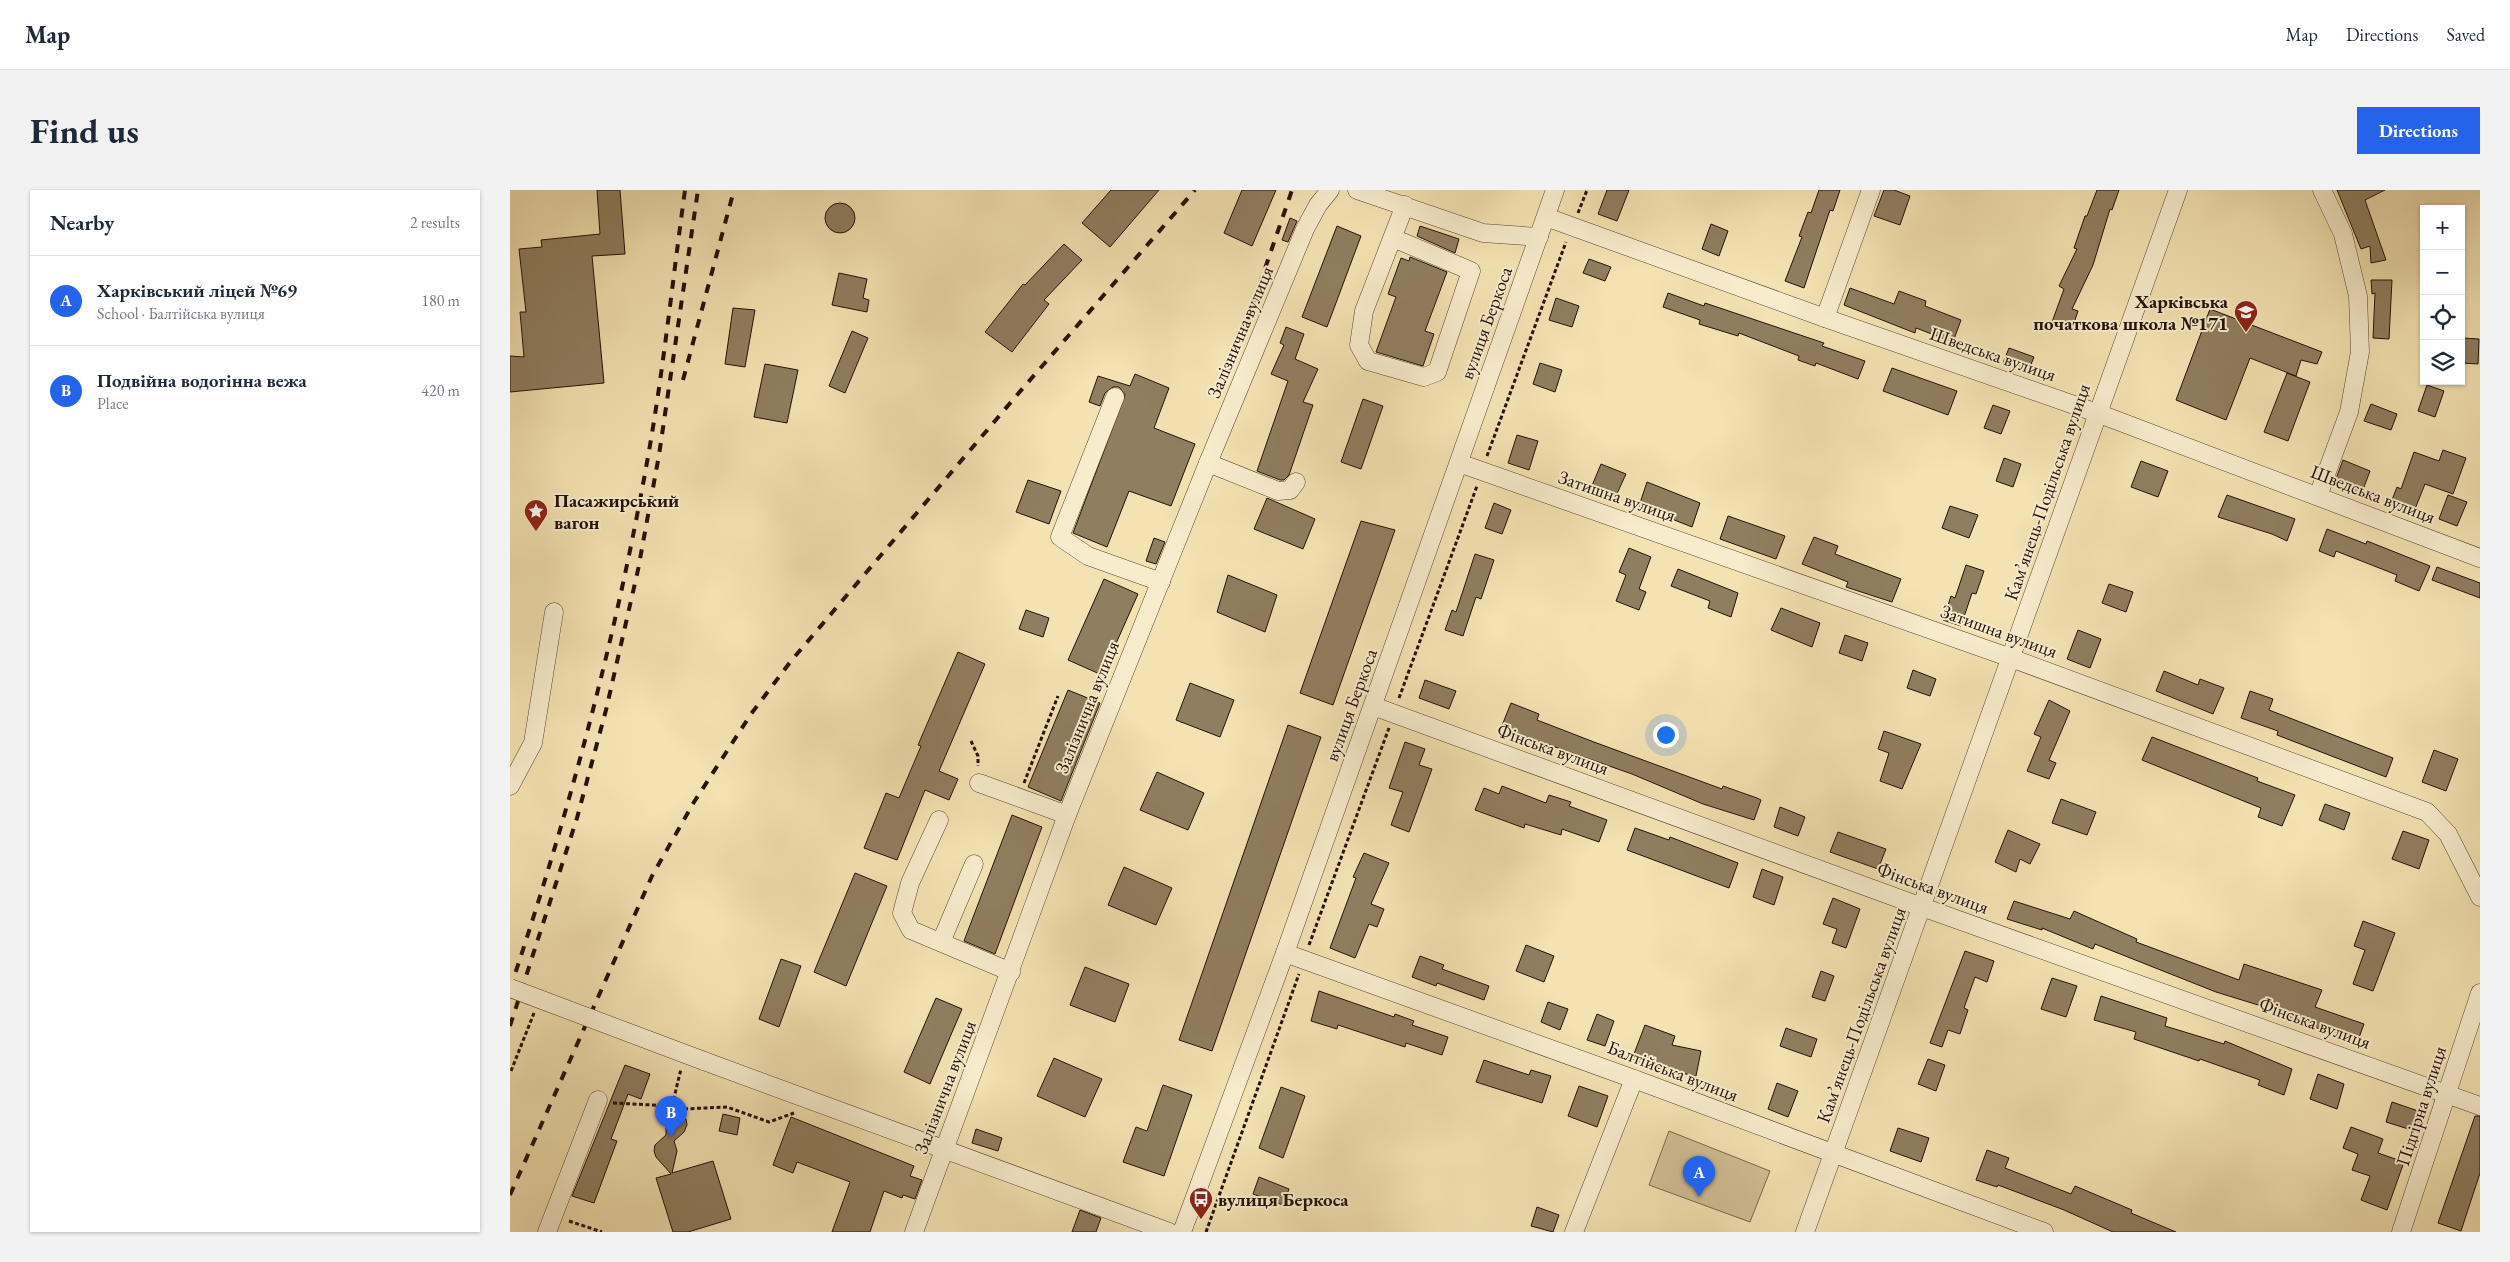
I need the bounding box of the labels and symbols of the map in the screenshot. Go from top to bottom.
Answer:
street label: Залізнична вулиця [1201,262,1279,402]
street label: вулиця Беркоса [1454,263,1518,383]
place label: Харківська початкова школа №171 [2033,289,2229,336]
school or university icon: Харківська початкова школа №171 [2233,299,2259,333]
street label: Шведська вулиця [1927,321,2060,387]
street label: Кам’янець-Подільська вулиця [1998,380,2096,604]
street label: Шведська вулиця [2307,459,2439,529]
street label: Затишна вулиця [1555,464,1679,528]
place label: Пасажирський вагон [554,488,679,535]
place icon: Пасажирський вагон [523,498,549,532]
street label: Затишна вулиця [1937,598,2061,664]
street label: Залізнична вулиця [1049,636,1125,777]
street label: вулиця Беркоса [1319,645,1383,765]
street label: Фінська вулиця [1494,717,1613,781]
your location [1653,722,1679,748]
street label: Фінська вулиця [1874,856,1993,920]
street label: Кам’янець-Подільська вулиця [1810,903,1912,1126]
street label: Фінська вулиця [2256,991,2375,1055]
street label: Залізнична вулиця [908,1016,982,1157]
street label: Балтійська вулиця [1604,1035,1743,1108]
street label: Підгірна вулиця [2390,1042,2452,1169]
pin: B [655,1096,687,1137]
pin: A [1683,1156,1715,1197]
bus stop icon: вулиця Беркоса [1188,1186,1214,1220]
place label: вулиця Беркоса [1218,1187,1349,1212]

